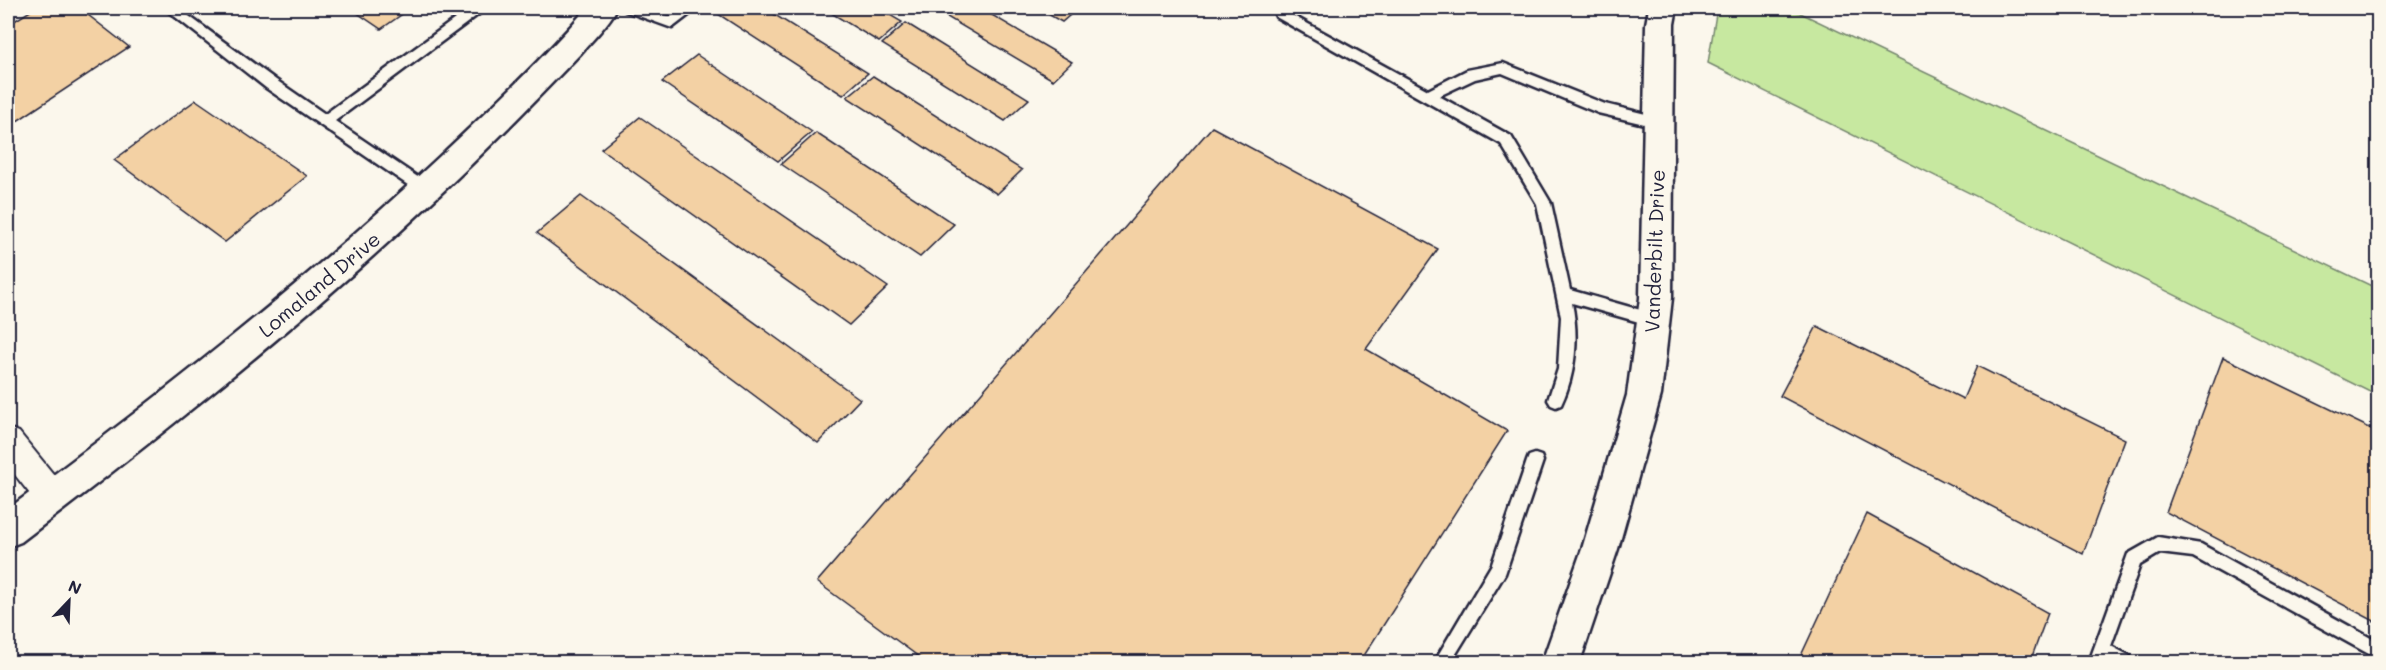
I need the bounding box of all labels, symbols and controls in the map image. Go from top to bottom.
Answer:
street label: Vanderbilt Drive [1638,169,1670,333]
street label: Lomaland Drive [253,225,385,343]
north arrow [39,571,99,631]
text: N [65,575,85,599]

